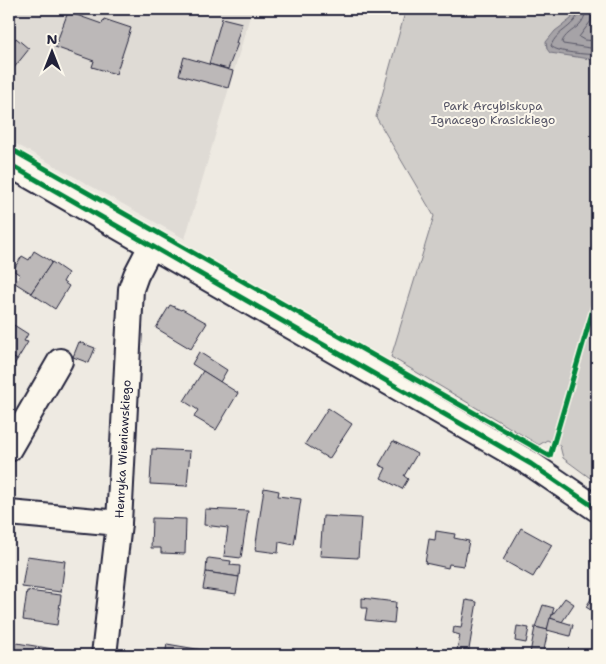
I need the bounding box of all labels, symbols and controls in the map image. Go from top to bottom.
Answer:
north arrow [28,28,78,78]
text: N [46,30,58,48]
park label: Park Arcybiskupa Ignacego Krasickiego [431,98,555,128]
street label: Henryka Wieniawskiego [111,379,135,519]

